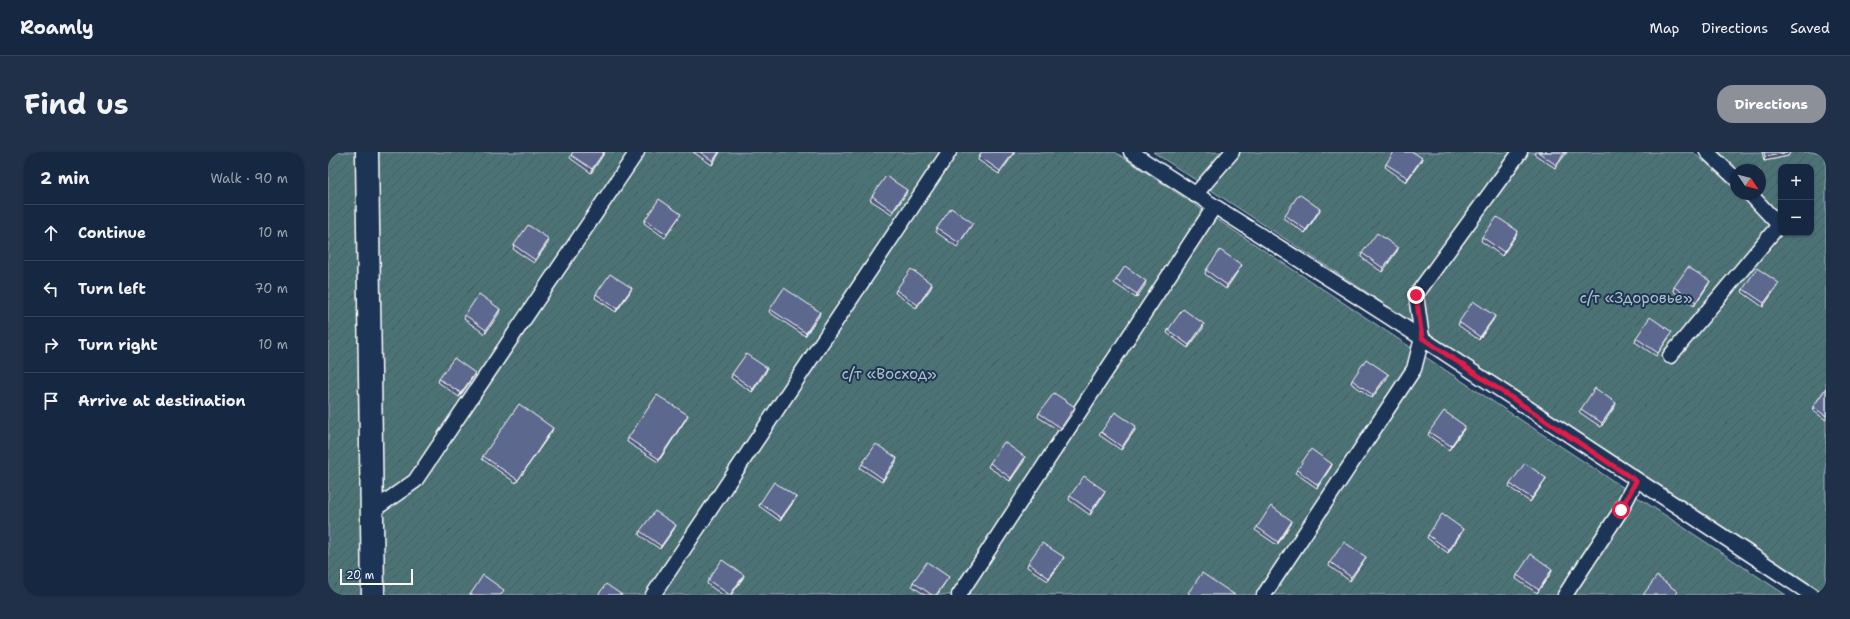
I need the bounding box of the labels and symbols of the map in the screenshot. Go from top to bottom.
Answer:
north arrow [1730,164,1766,200]
route end [1407,286,1425,304]
park label: с/т «Здоровье» [1580,288,1692,308]
park label: с/т «Восход» [841,364,937,384]
route start [1612,501,1630,519]
scale bar [340,567,413,586]

